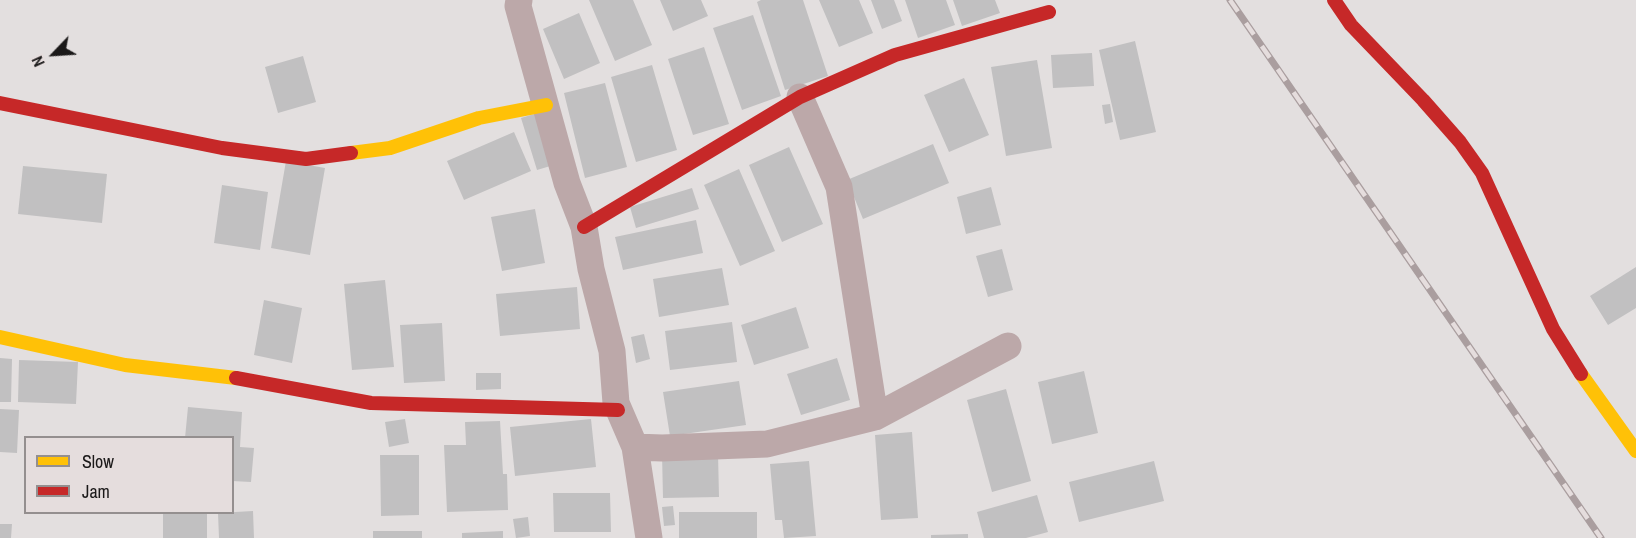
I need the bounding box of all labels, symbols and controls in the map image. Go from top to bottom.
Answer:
north arrow [24,24,84,84]
text: N [26,53,50,71]
legend [24,436,234,514]
text: Slow [82,449,114,474]
text: Jam [82,479,110,504]

